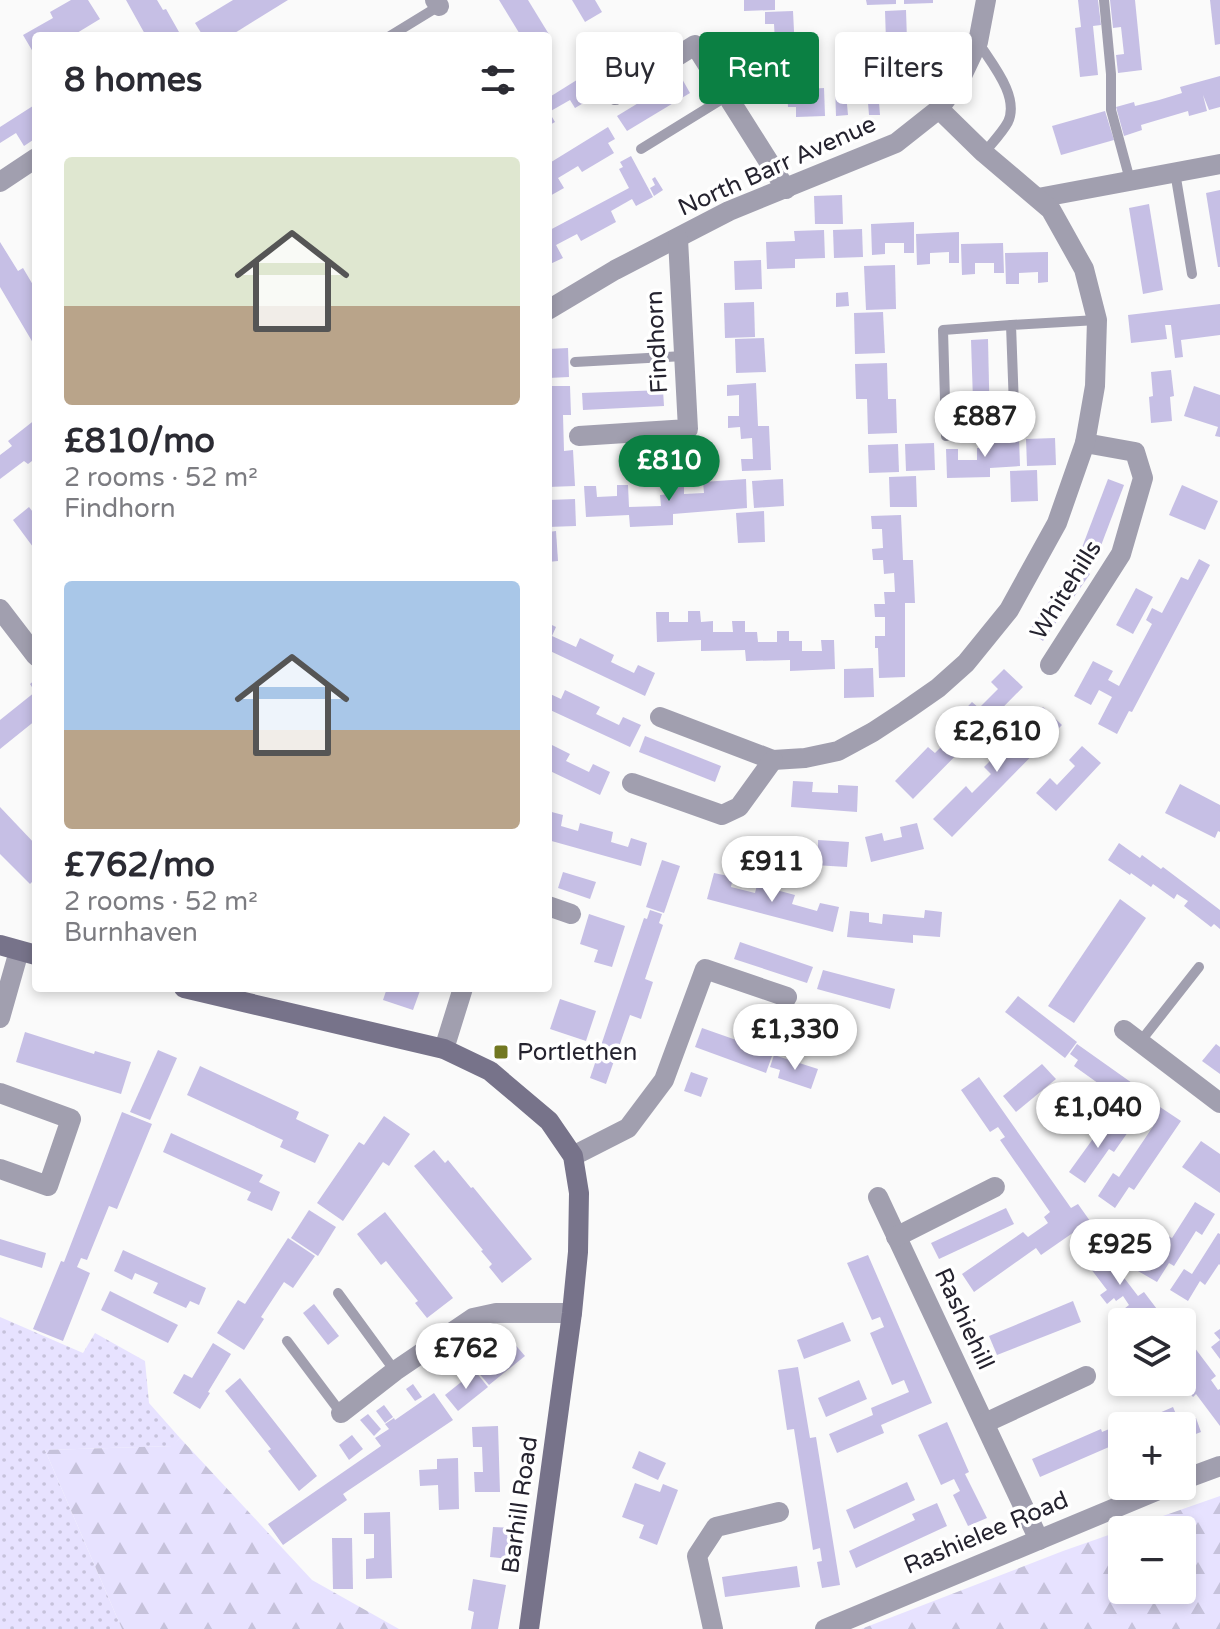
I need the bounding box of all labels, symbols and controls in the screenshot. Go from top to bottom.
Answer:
chip: Buy [576,32,683,104]
chip: Rent [699,32,819,104]
chip: Filters [835,32,972,104]
icon: filters [476,58,520,102]
text: 8 homes [64,60,202,101]
street label: North Barr Avenue [674,109,880,223]
icon: home [220,209,364,353]
street label: Findhorn [640,290,674,394]
pin: £887 [938,391,1032,459]
text: £887 [953,401,1017,432]
text: £810/mo [64,421,215,462]
pin: £810 [622,435,716,503]
text: £810 [637,445,701,476]
text: 2 rooms · 52 m² [64,462,258,493]
text: Findhorn [64,493,176,524]
street label: Whitehills [1024,535,1108,645]
icon: home [220,633,364,777]
pin: £2,610 [932,706,1062,774]
text: £2,610 [953,716,1041,747]
pin: £911 [725,836,819,904]
text: £762/mo [64,845,215,886]
text: £911 [740,846,804,877]
text: 2 rooms · 52 m² [64,886,258,917]
text: Burnhaven [64,917,198,948]
pin: £1,330 [730,1004,860,1072]
text: £1,330 [751,1014,839,1045]
place label: Portlethen [517,1038,637,1067]
marker: Portlethen [492,1043,510,1061]
pin: £1,040 [1033,1082,1163,1150]
text: £1,040 [1054,1092,1142,1123]
pin: £925 [1073,1219,1167,1287]
text: £925 [1088,1229,1152,1260]
street label: Rashiehill [928,1264,1000,1374]
map controls [1108,1308,1196,1604]
button: layers [1108,1308,1196,1396]
pin: £762 [419,1323,513,1391]
text: £762 [434,1333,498,1364]
button: + [1108,1412,1196,1500]
street label: Barhill Road [496,1434,544,1576]
street label: Rashielee Road [899,1485,1073,1581]
button: − [1108,1516,1196,1604]

